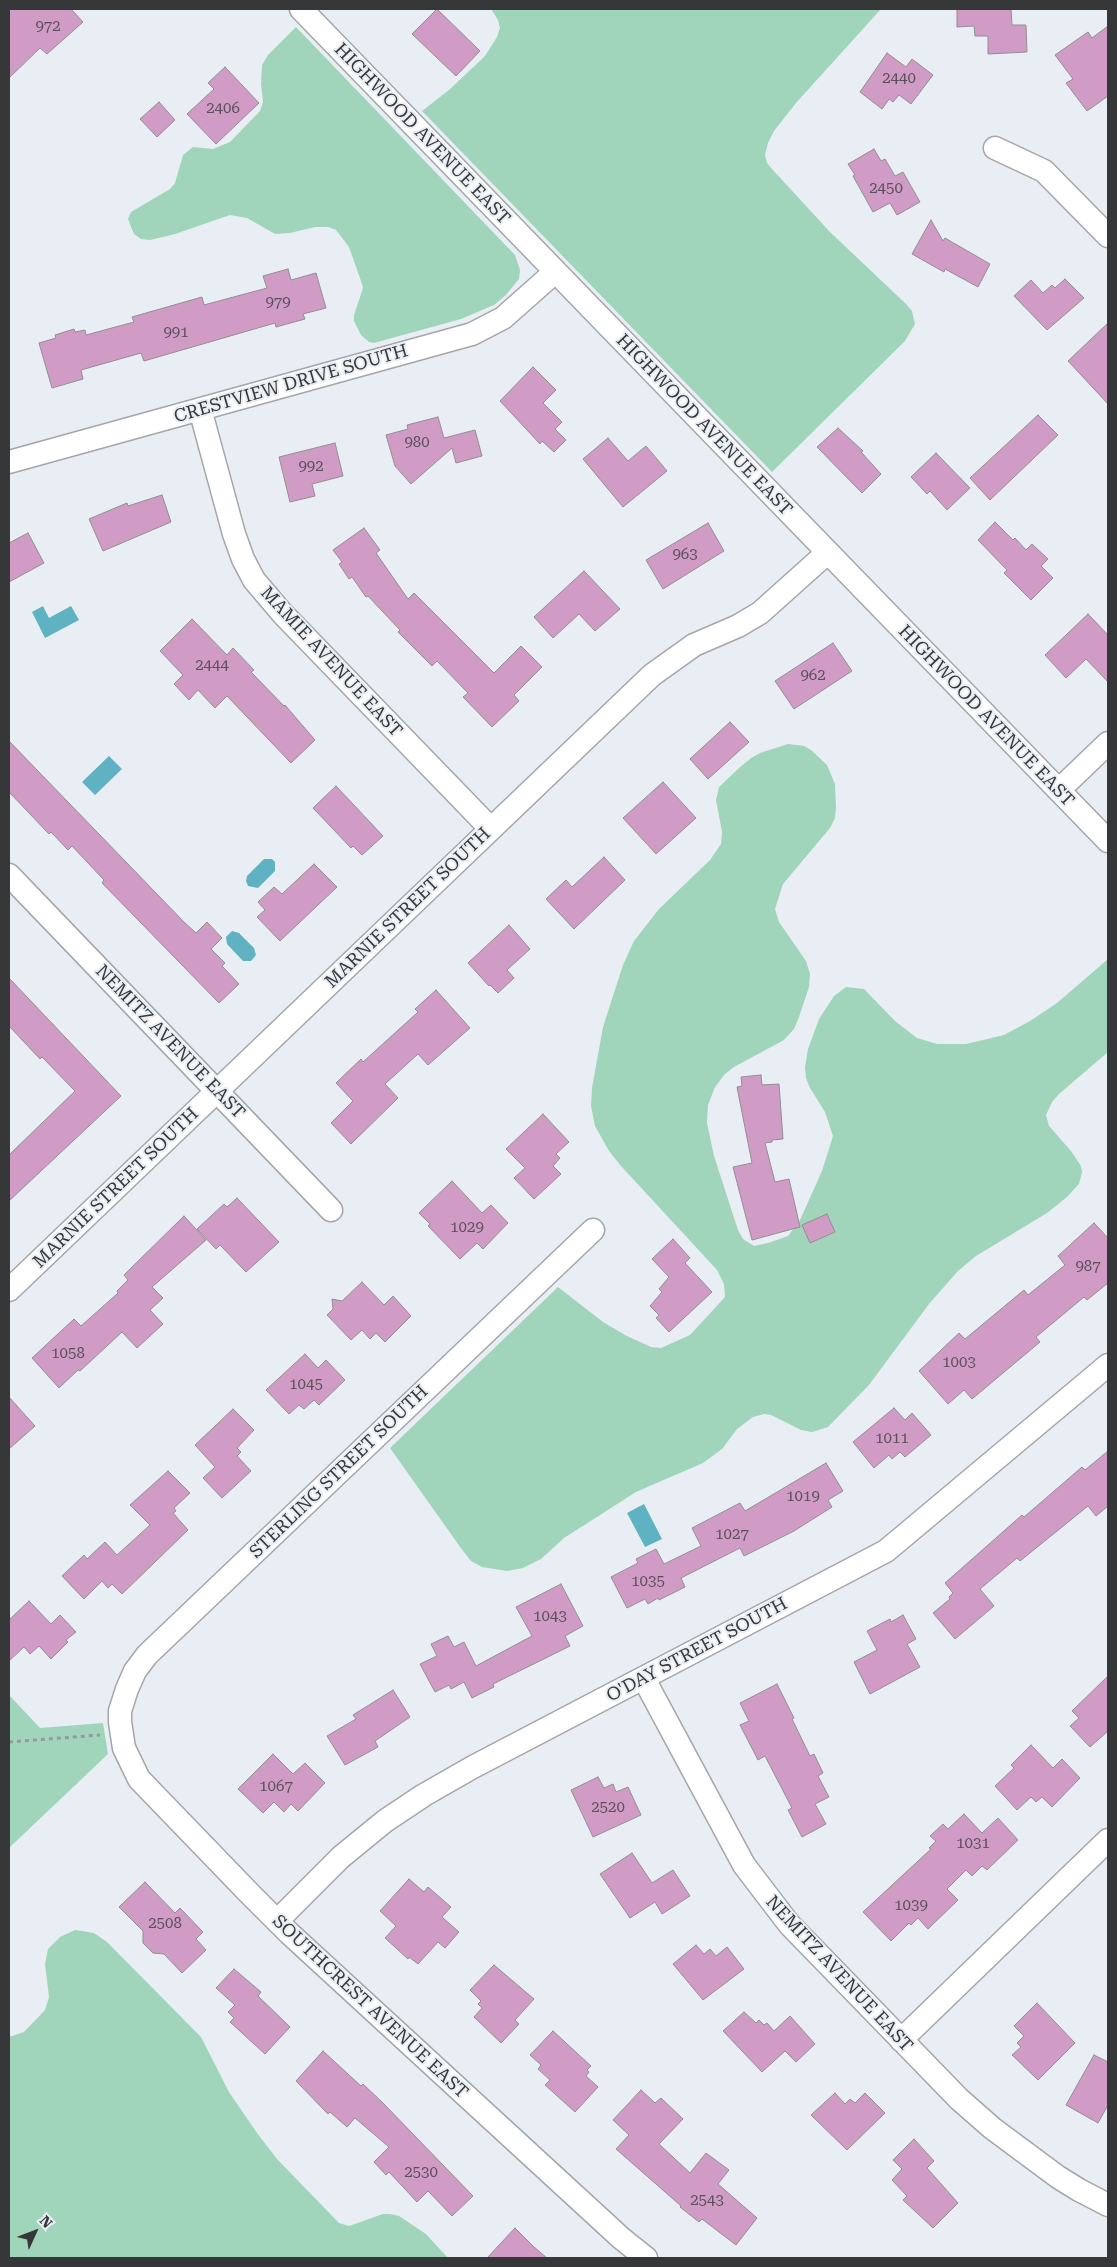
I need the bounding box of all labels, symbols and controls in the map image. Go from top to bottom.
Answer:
house number: 972 [35,18,61,36]
street label: HIGHWOOD AVENUE EAST [330,39,514,229]
house number: 2440 [882,70,916,88]
house number: 2406 [206,100,240,118]
house number: 2450 [869,180,903,198]
house number: 979 [265,294,291,312]
house number: 991 [163,324,189,342]
street label: HIGHWOOD AVENUE EAST [612,330,796,520]
street label: CRESTVIEW DRIVE SOUTH [172,340,410,428]
house number: 980 [404,434,430,452]
house number: 992 [298,458,324,476]
house number: 963 [672,546,698,564]
street label: MAMIE AVENUE EAST [256,582,406,742]
street label: HIGHWOOD AVENUE EAST [894,621,1078,811]
house number: 2444 [195,657,229,675]
house number: 962 [800,667,826,685]
street label: MARNIE STREET SOUTH [321,823,495,993]
street label: NEMITZ AVENUE EAST [91,960,249,1124]
street label: MARNIE STREET SOUTH [29,1103,203,1273]
house number: 1029 [450,1219,484,1237]
house number: 987 [1075,1258,1101,1276]
house number: 1058 [51,1345,85,1363]
house number: 1003 [942,1354,976,1372]
house number: 1045 [289,1376,323,1394]
street label: STERLING STREET SOUTH [245,1381,433,1563]
house number: 1011 [875,1430,909,1448]
house number: 1019 [786,1488,820,1506]
house number: 1027 [715,1526,749,1544]
house number: 1035 [631,1573,665,1591]
street label: O'DAY STREET SOUTH [603,1593,791,1707]
house number: 1043 [533,1608,567,1626]
house number: 1067 [259,1778,293,1796]
house number: 2520 [591,1799,625,1817]
house number: 1031 [956,1835,990,1853]
street label: NEMITZ AVENUE EAST [761,1891,917,2057]
house number: 1039 [894,1897,928,1915]
street label: SOUTHCREST AVENUE EAST [268,1911,472,2103]
house number: 2508 [148,1915,182,1933]
house number: 2530 [404,2164,438,2182]
house number: 2543 [690,2192,724,2210]
north arrow [10,2207,60,2257]
text: N [36,2212,55,2231]

